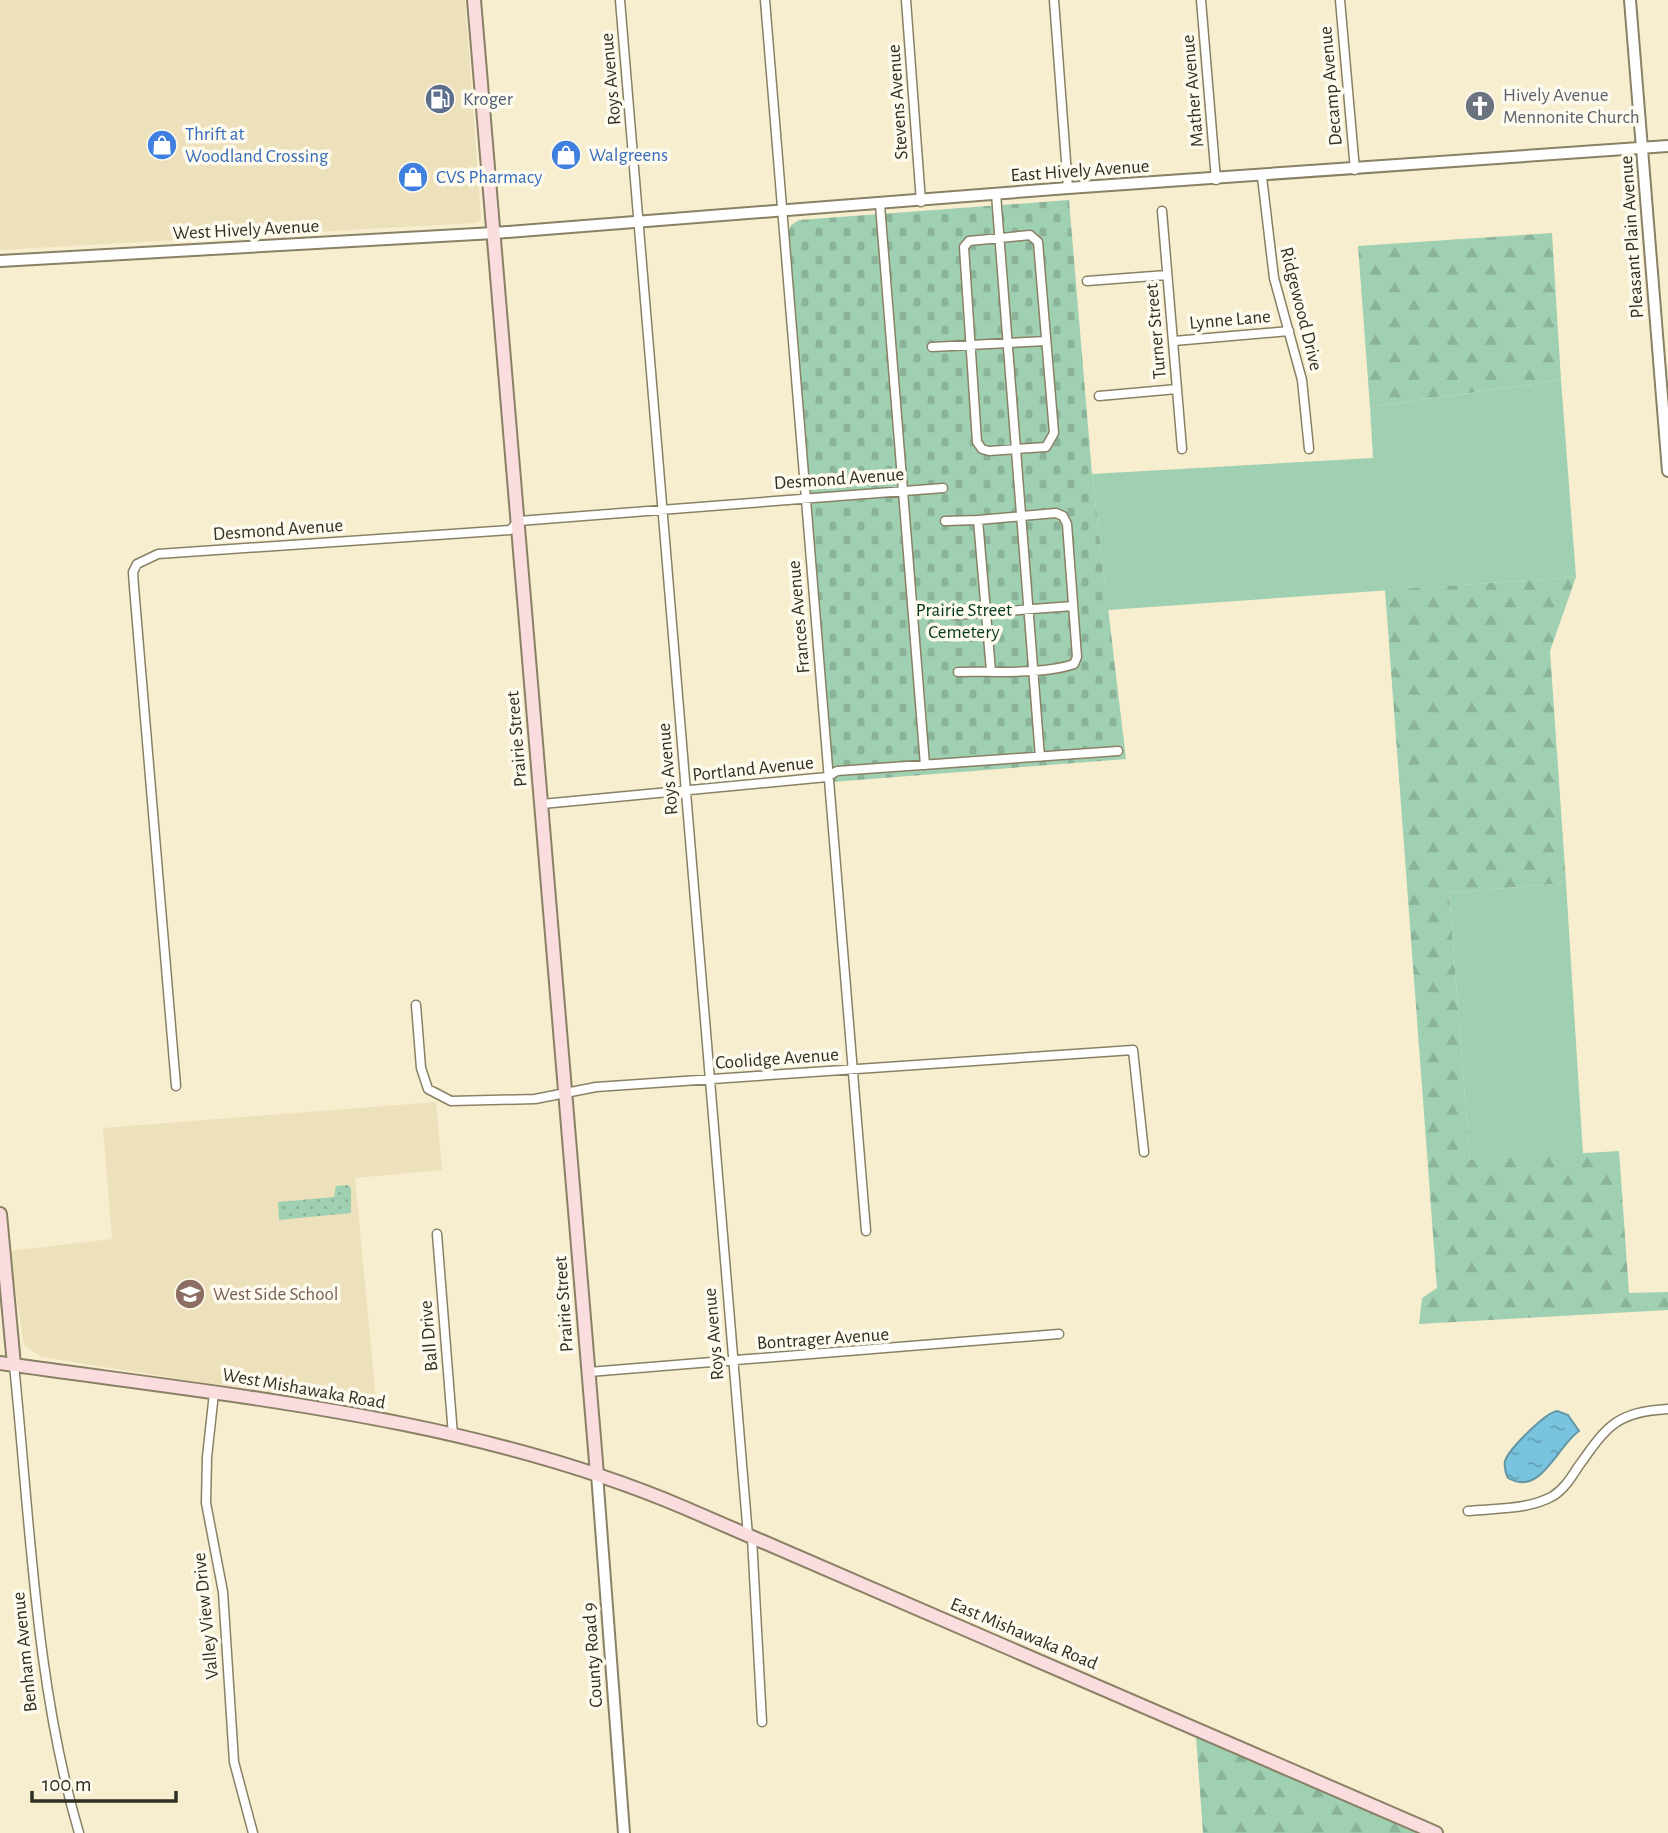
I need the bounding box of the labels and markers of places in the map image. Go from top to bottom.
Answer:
fuel station icon: Kroger [423,82,457,116]
place label: Hively Avenue Mennonite Church [1503,86,1640,127]
church icon: Hively Avenue Mennonite Church [1463,89,1497,123]
place label: Kroger [463,90,513,109]
place label: Thrift at Woodland Crossing [185,125,329,166]
shop icon: Thrift at Woodland Crossing [145,128,179,162]
shop icon: Walgreens [549,138,583,172]
place label: Walgreens [589,146,668,165]
shop icon: CVS Pharmacy [396,160,430,194]
place label: CVS Pharmacy [436,168,542,187]
school or university icon: West Side School [173,1277,207,1311]
place label: West Side School [213,1285,339,1304]

